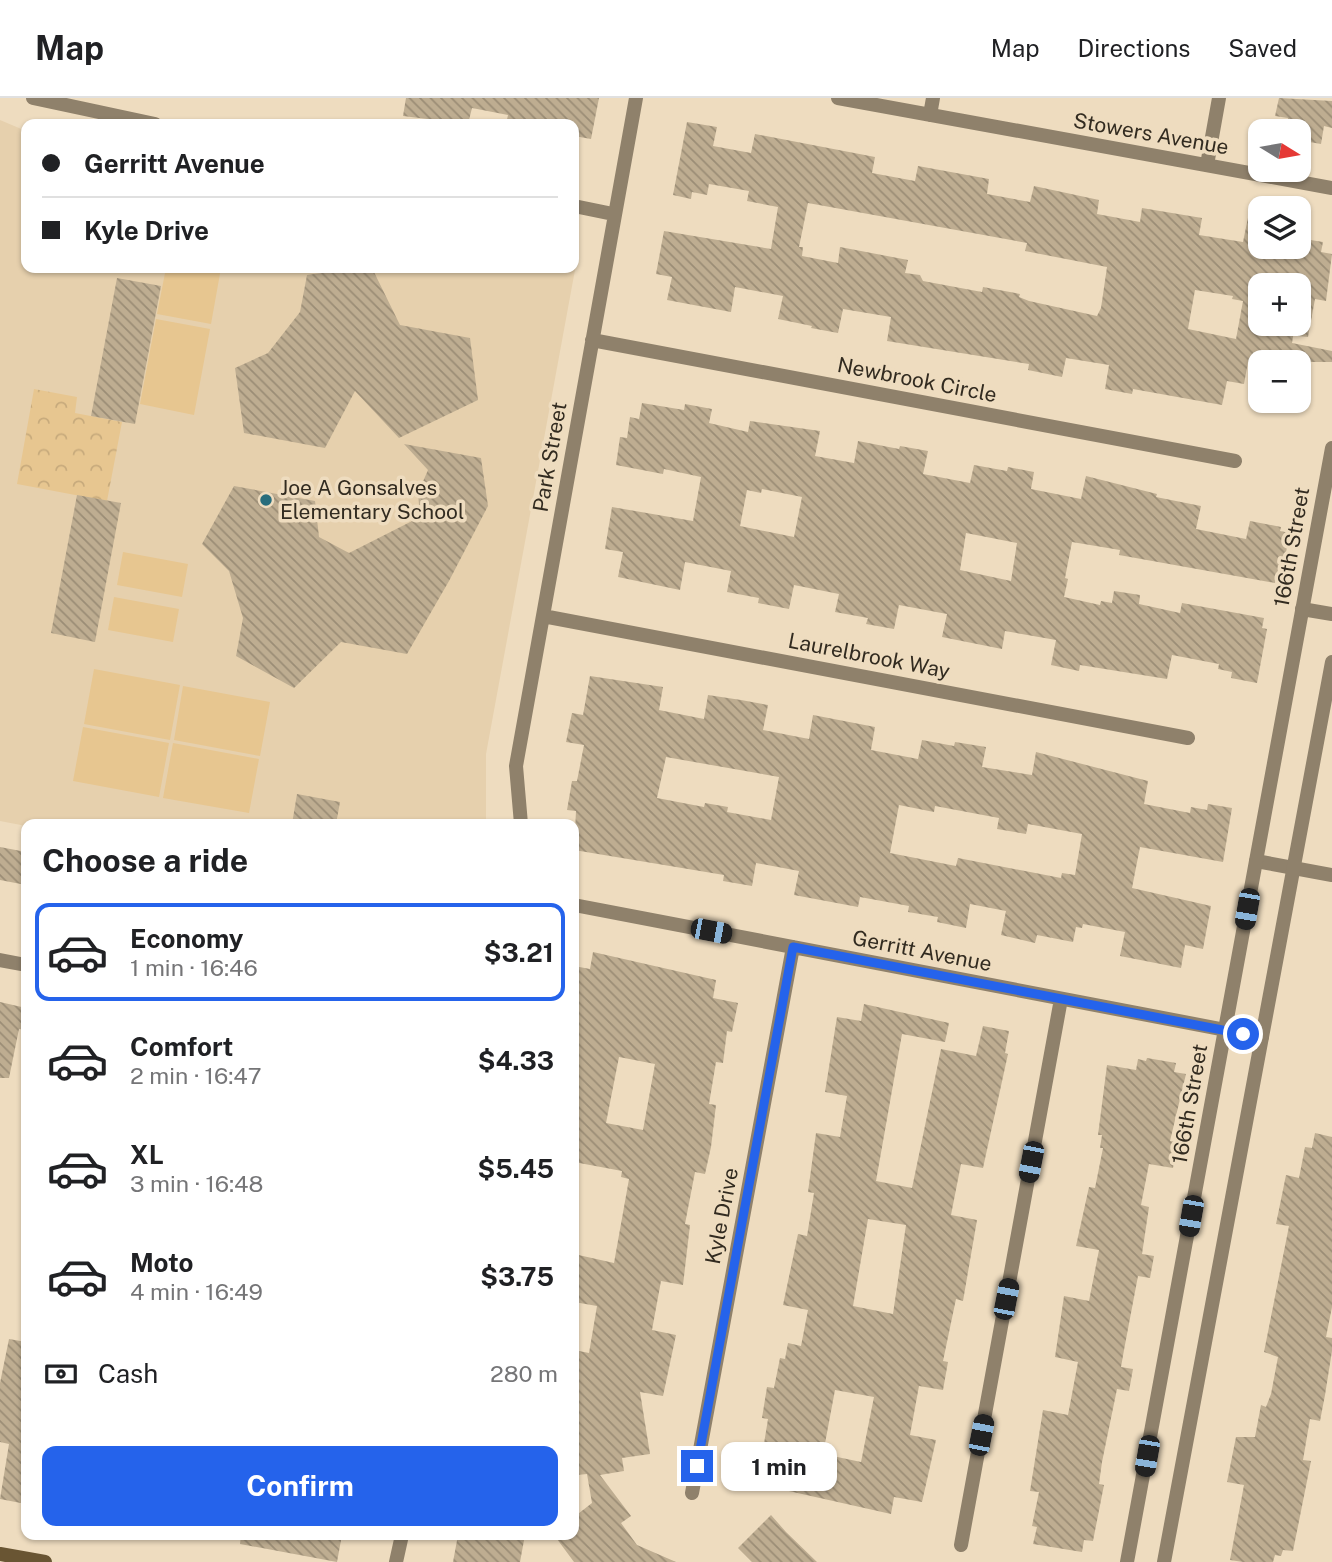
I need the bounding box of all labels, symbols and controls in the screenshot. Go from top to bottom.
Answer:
text: Map [35,29,104,67]
text: Map [991,34,1040,62]
text: Directions [1078,34,1190,62]
text: Saved [1228,34,1297,62]
street label: Stowers Avenue [1071,108,1231,159]
north arrow [1248,119,1311,182]
map controls [1248,119,1311,413]
text: Gerritt Avenue [84,148,265,179]
button: layers [1248,196,1311,259]
text: Kyle Drive [84,215,209,246]
button: + [1248,273,1311,336]
button: − [1248,350,1311,413]
street label: Newbrook Circle [835,352,999,407]
street label: Park Street [528,400,571,514]
place label: Joe A Gonsalves Elementary School [280,475,464,524]
street label: 166th Street [1269,485,1314,609]
marker: Joe A Gonsalves Elementary School [258,492,274,508]
street label: Laurelbrook Way [786,628,952,683]
text: Choose a ride [42,842,248,879]
car [1234,886,1261,932]
car [689,917,734,945]
icon: car [46,921,109,984]
text: Economy [130,923,243,954]
street label: Gerritt Avenue [850,925,994,976]
text: $3.21 [484,937,554,968]
text: 1 min · 16:46 [130,954,258,981]
route start [1227,1018,1259,1050]
icon: car [46,1029,109,1092]
text: Comfort [130,1031,233,1062]
street label: 166th Street [1167,1042,1212,1166]
text: $4.33 [478,1045,554,1076]
text: 2 min · 16:47 [130,1062,262,1089]
icon: car [46,1137,109,1200]
text: XL [130,1139,164,1170]
car [1017,1139,1046,1185]
text: $5.45 [478,1153,554,1184]
street label: Kyle Drive [700,1166,743,1266]
text: 3 min · 16:48 [130,1170,263,1197]
car [1178,1193,1205,1239]
icon: car [46,1245,109,1308]
text: Moto [130,1247,193,1278]
text: $3.75 [480,1261,554,1292]
car [992,1276,1021,1322]
text: 4 min · 16:49 [130,1278,263,1305]
icon: cash [42,1355,80,1393]
text: Cash [98,1358,158,1389]
text: 280 m [490,1360,558,1387]
car [967,1412,996,1458]
car [1134,1433,1161,1479]
callout: 1 min [722,1442,837,1490]
button: Confirm [42,1446,558,1526]
route end [681,1450,713,1482]
text: 1 min [751,1453,807,1480]

